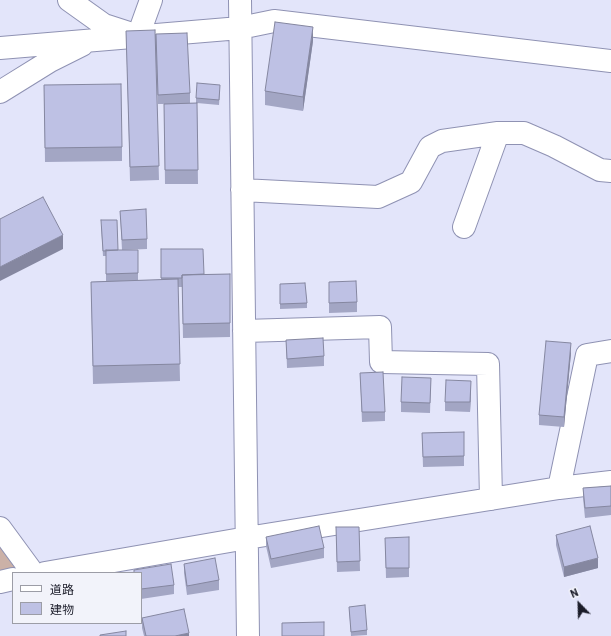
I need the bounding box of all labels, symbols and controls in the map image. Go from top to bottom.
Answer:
legend [12,572,142,624]
text: 道路 [50,582,74,596]
north arrow [559,584,599,624]
text: N [568,585,580,600]
text: 建物 [50,602,74,616]

